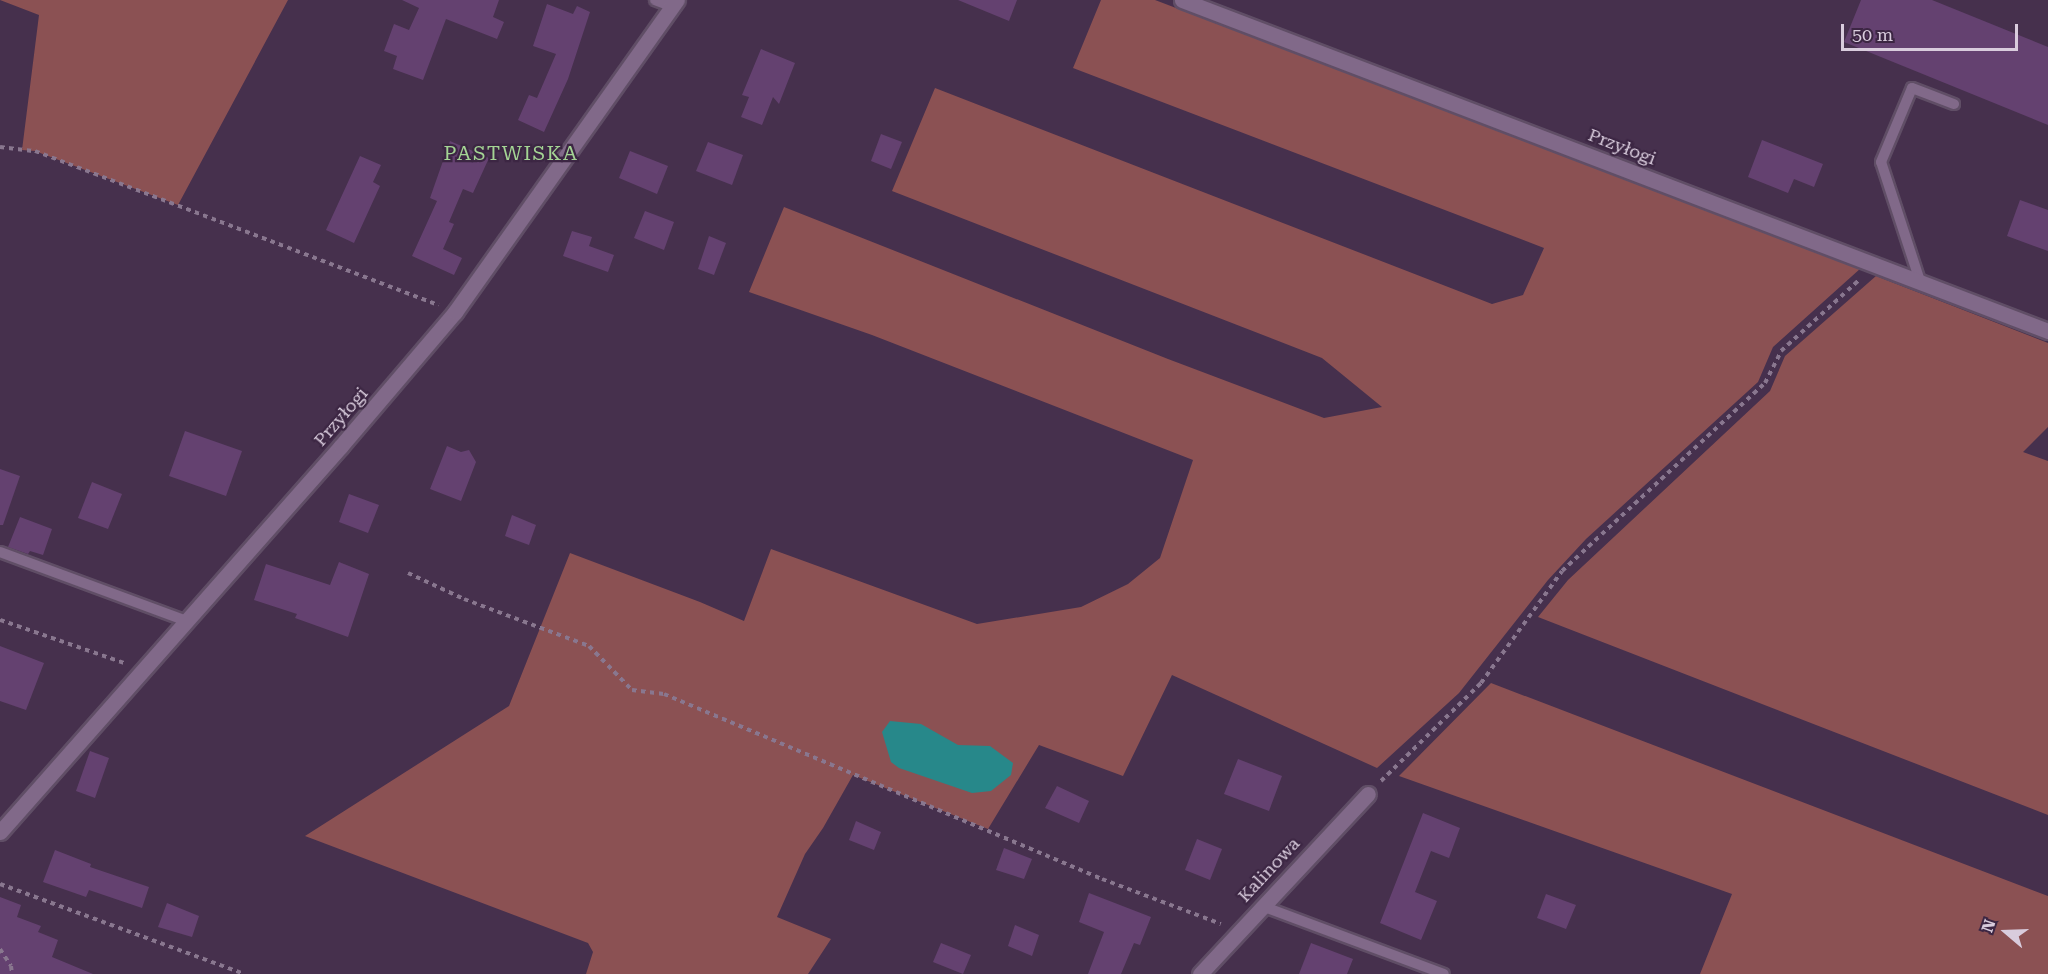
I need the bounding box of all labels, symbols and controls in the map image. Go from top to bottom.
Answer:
scale bar [1844,12,2021,50]
text: 50 m [1852,24,1893,45]
street label: Przyłogi [1585,124,1659,170]
district label: PASTWISKA [444,141,578,165]
street label: Przyłogi [310,383,372,451]
street label: Kalinowa [1234,833,1304,907]
north arrow [1976,902,2036,962]
text: N [1978,917,1999,935]

